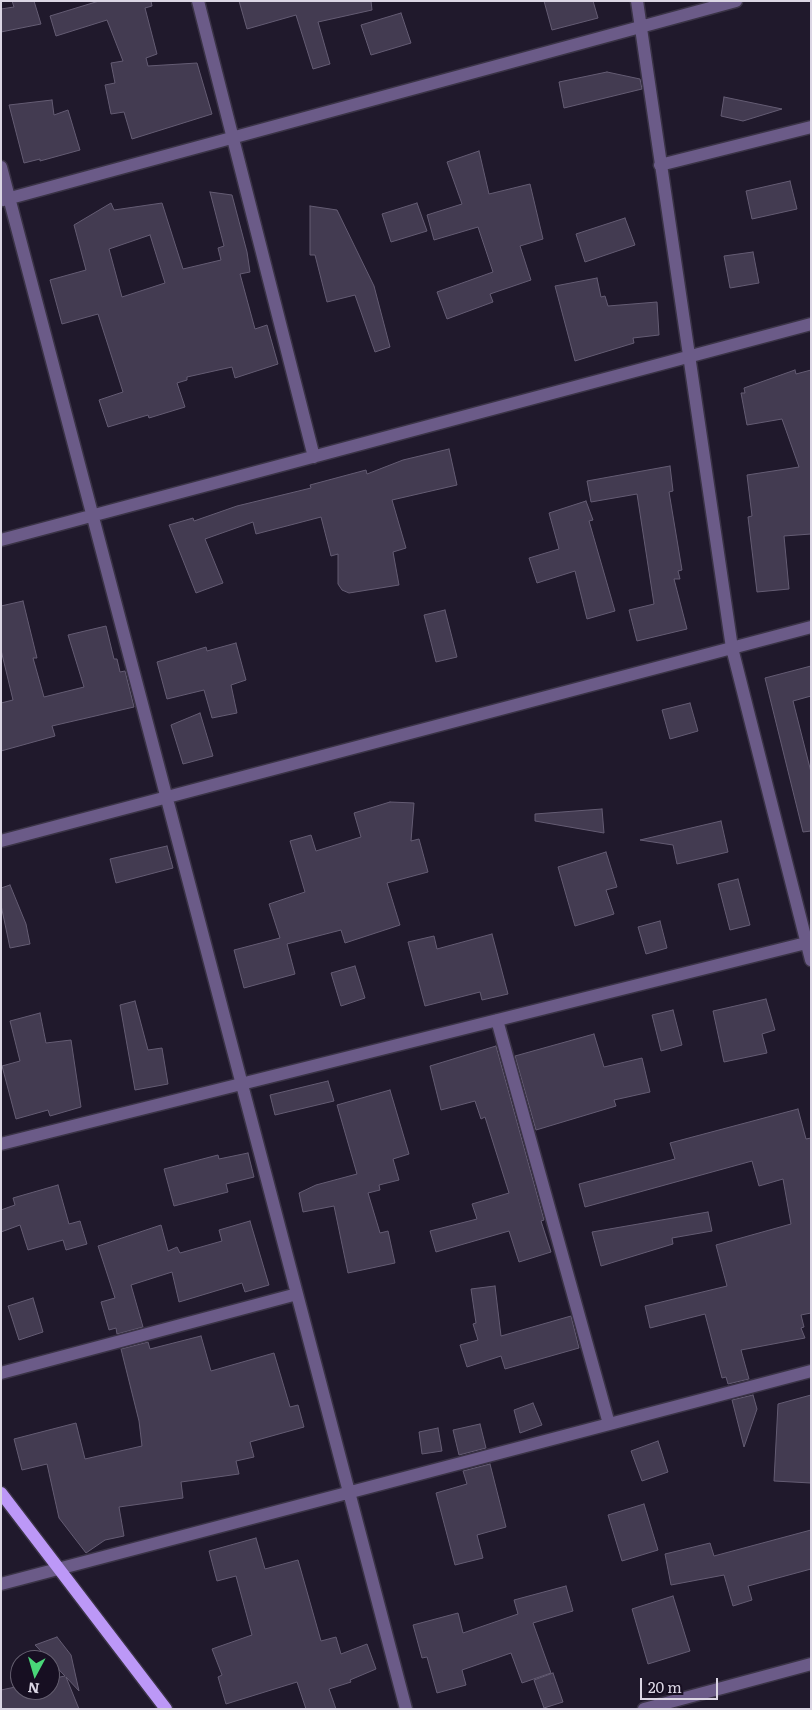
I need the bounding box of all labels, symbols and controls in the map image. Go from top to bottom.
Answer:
north arrow [10,1650,60,1700]
scale bar [642,1668,720,1700]
text: 20 m [648,1675,682,1698]
text: N [27,1678,40,1699]

